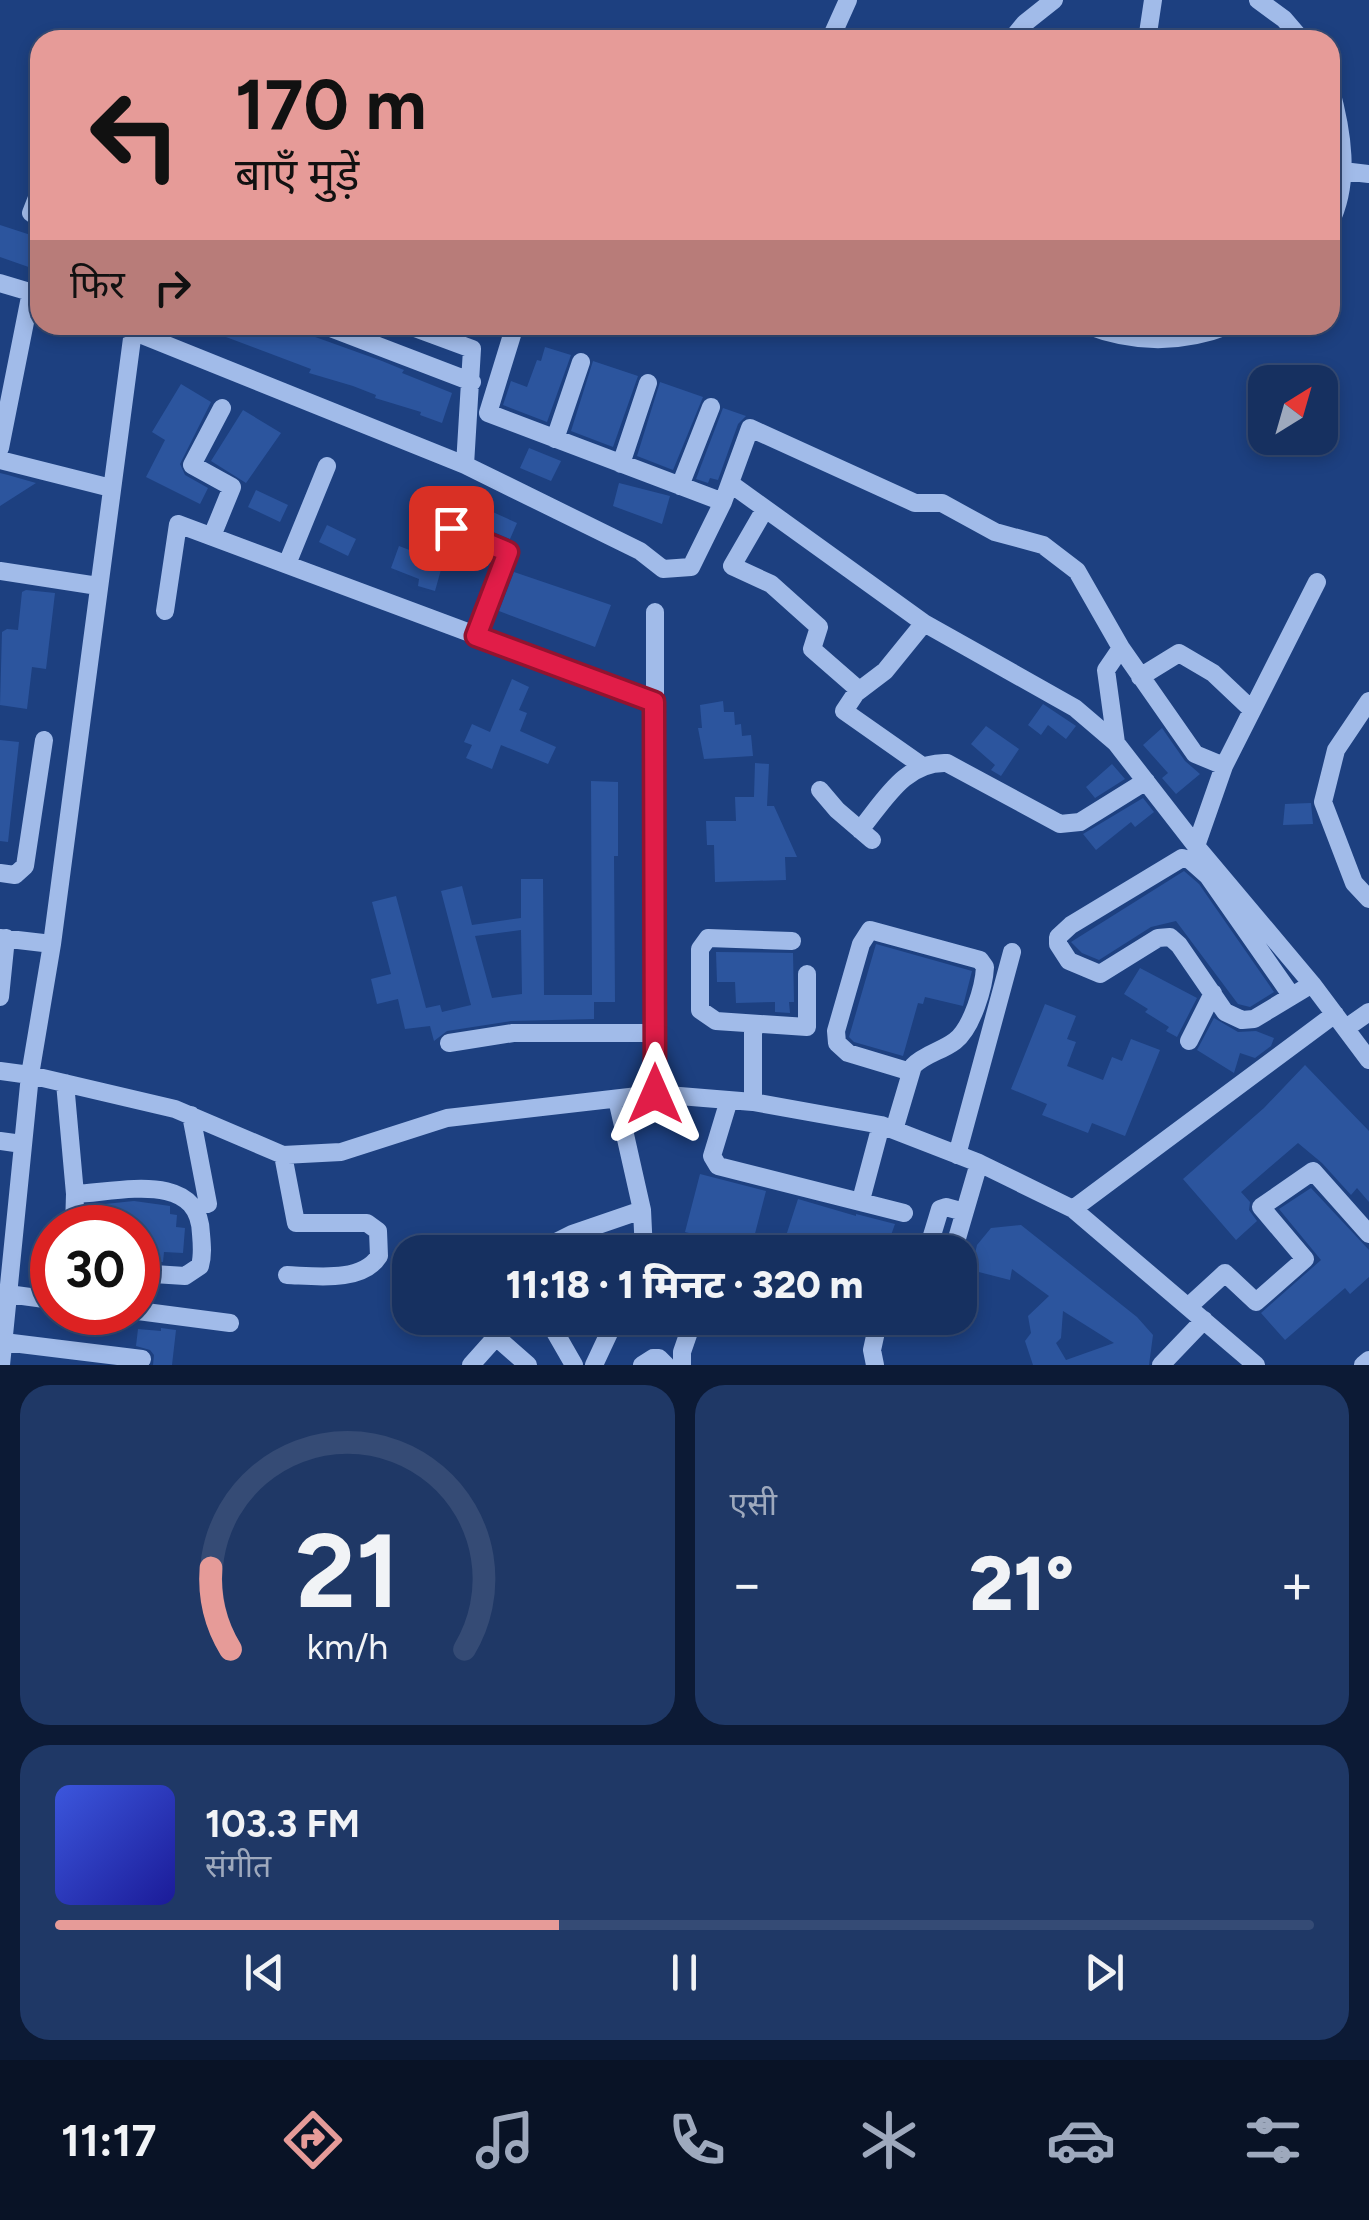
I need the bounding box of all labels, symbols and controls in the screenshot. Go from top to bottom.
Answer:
text: 170 m [235,62,427,147]
icon: left [70,70,200,200]
text: बाएँ मुड़ें [235,147,359,201]
icon: right [145,260,200,315]
text: फिर [70,262,125,308]
north arrow [1248,365,1338,455]
map controls [1248,365,1338,455]
pin [409,486,494,571]
icon: arrive [424,501,479,556]
position arrow [603,1042,707,1146]
speed limit sign: 30 [30,1205,160,1335]
text: 11:18 · 1 मिनट · 320 m [506,1262,863,1308]
text: एसी [730,1485,777,1523]
text: 21 [295,1508,399,1633]
text: 21° [969,1539,1074,1629]
text: − [730,1551,764,1617]
text: + [1280,1551,1314,1617]
text: km/h [306,1625,388,1668]
text: 103.3 FM [205,1801,360,1847]
text: संगीत [205,1847,271,1885]
icon: previous [237,1945,292,2000]
icon: pause [657,1945,712,2000]
icon: next [1077,1945,1132,2000]
icon: directions [278,2105,348,2175]
icon: music [470,2105,540,2175]
icon: phone [662,2105,732,2175]
icon: climate [854,2105,924,2175]
icon: car [1046,2105,1116,2175]
icon: filters [1238,2105,1308,2175]
text: 11:17 [61,2113,157,2167]

